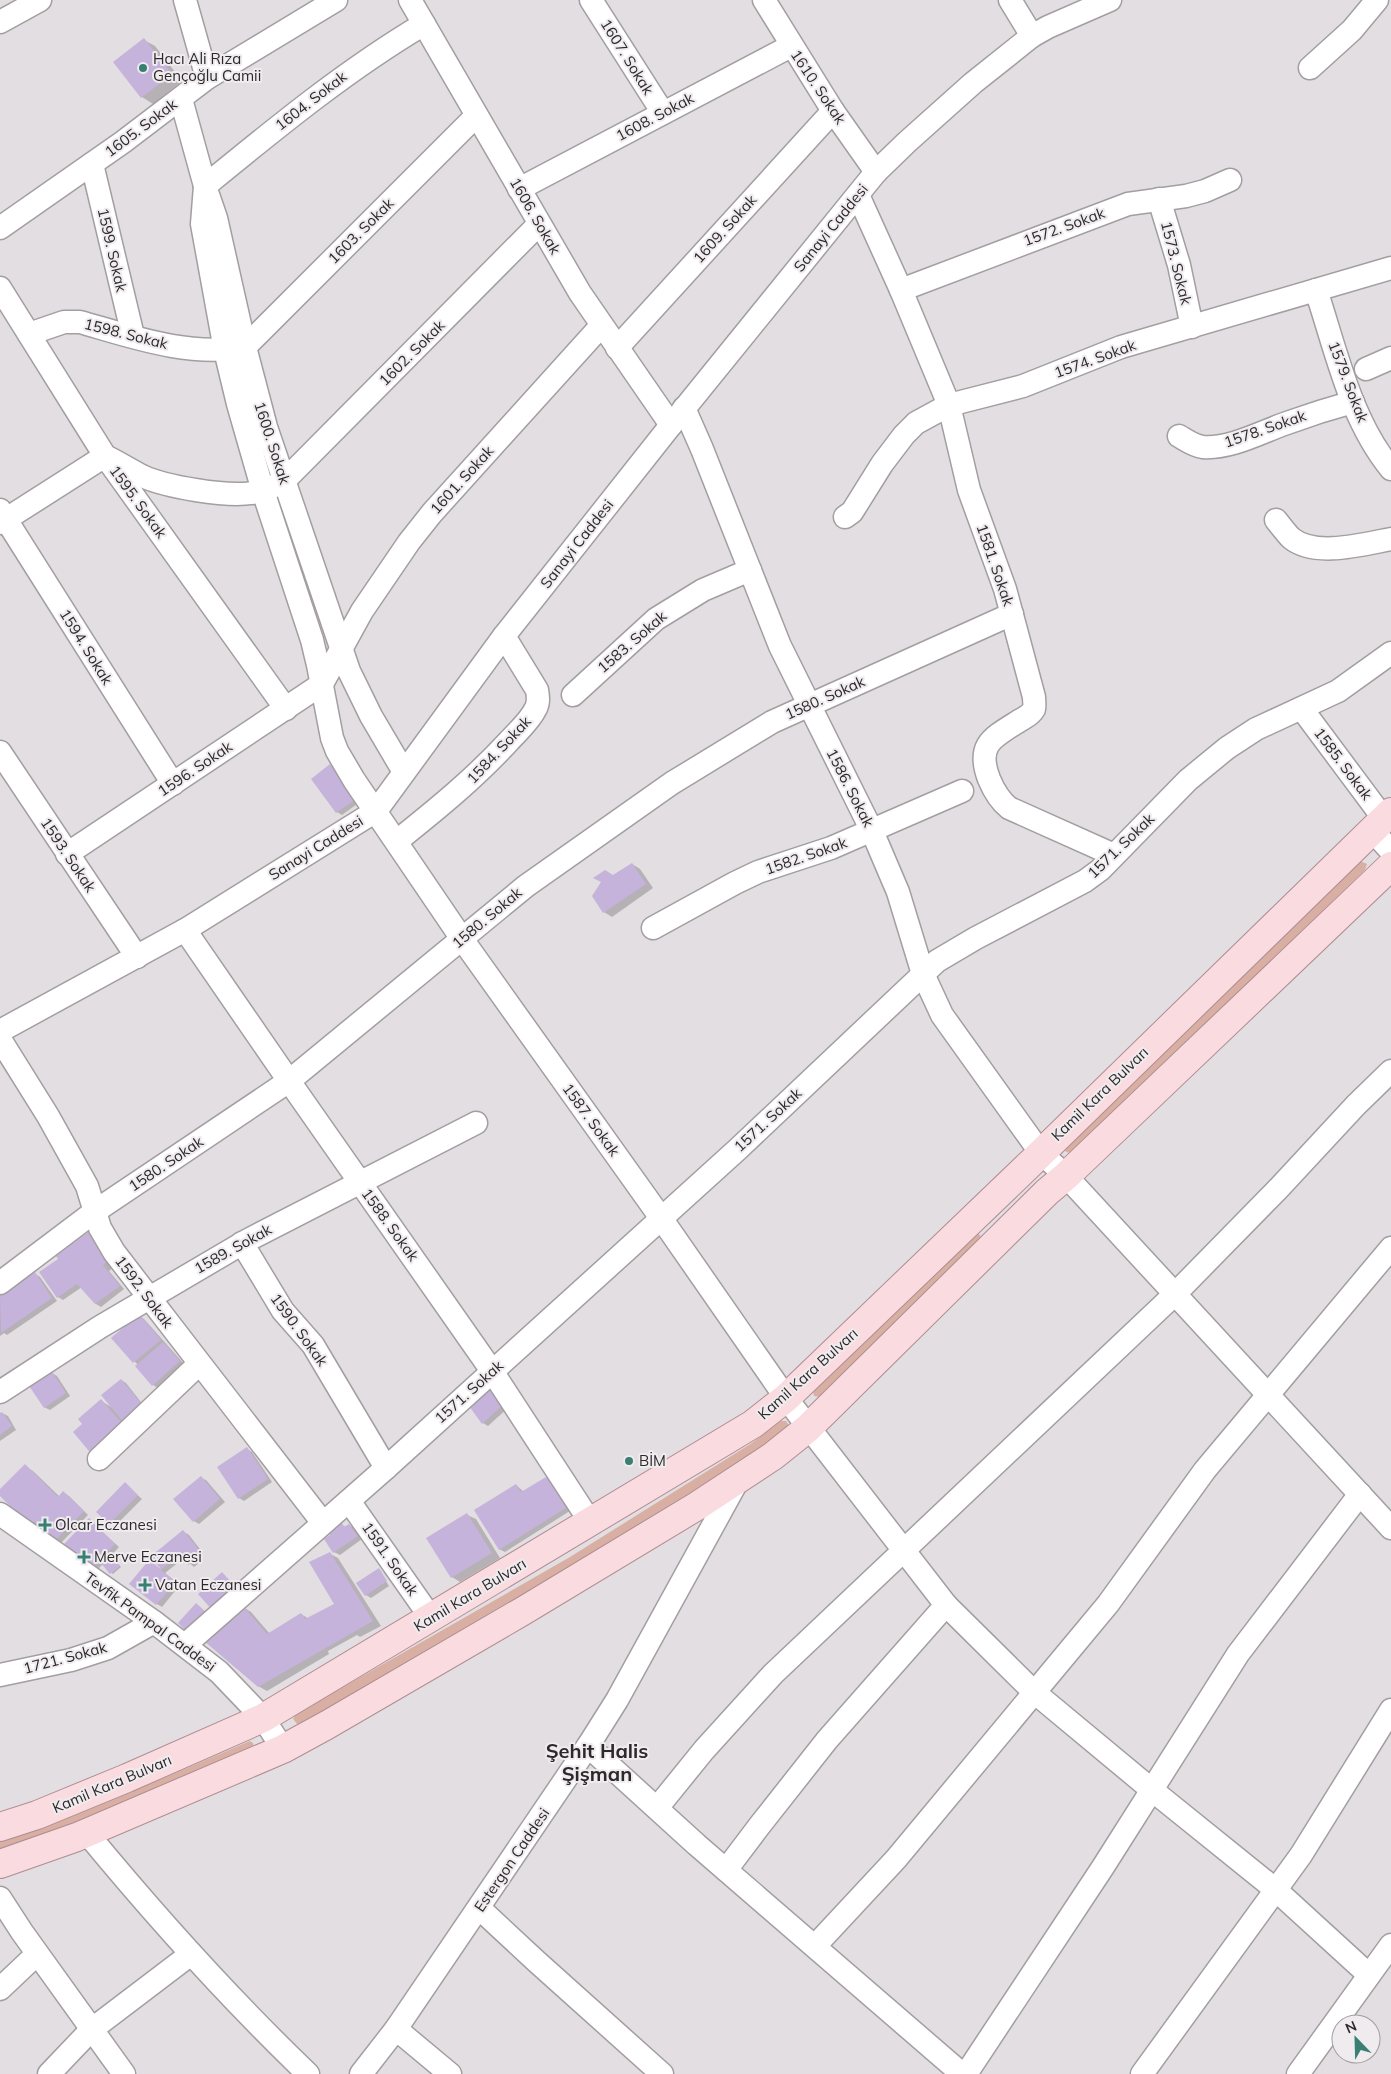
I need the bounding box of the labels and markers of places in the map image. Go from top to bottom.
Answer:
place label: Hacı Ali Rıza Gençoğlu Camii [153,49,261,85]
marker: Hacı Ali Rıza Gençoğlu Camii [137,62,149,74]
place label: BİM [639,1451,666,1470]
marker: BİM [623,1455,635,1467]
place label: Olcar Eczanesi [55,1515,157,1534]
marker: Olcar Eczanesi [39,1519,51,1531]
place label: Merve Eczanesi [94,1547,202,1566]
marker: Merve Eczanesi [78,1551,90,1563]
place label: Vatan Eczanesi [155,1575,261,1594]
marker: Vatan Eczanesi [139,1579,151,1591]

